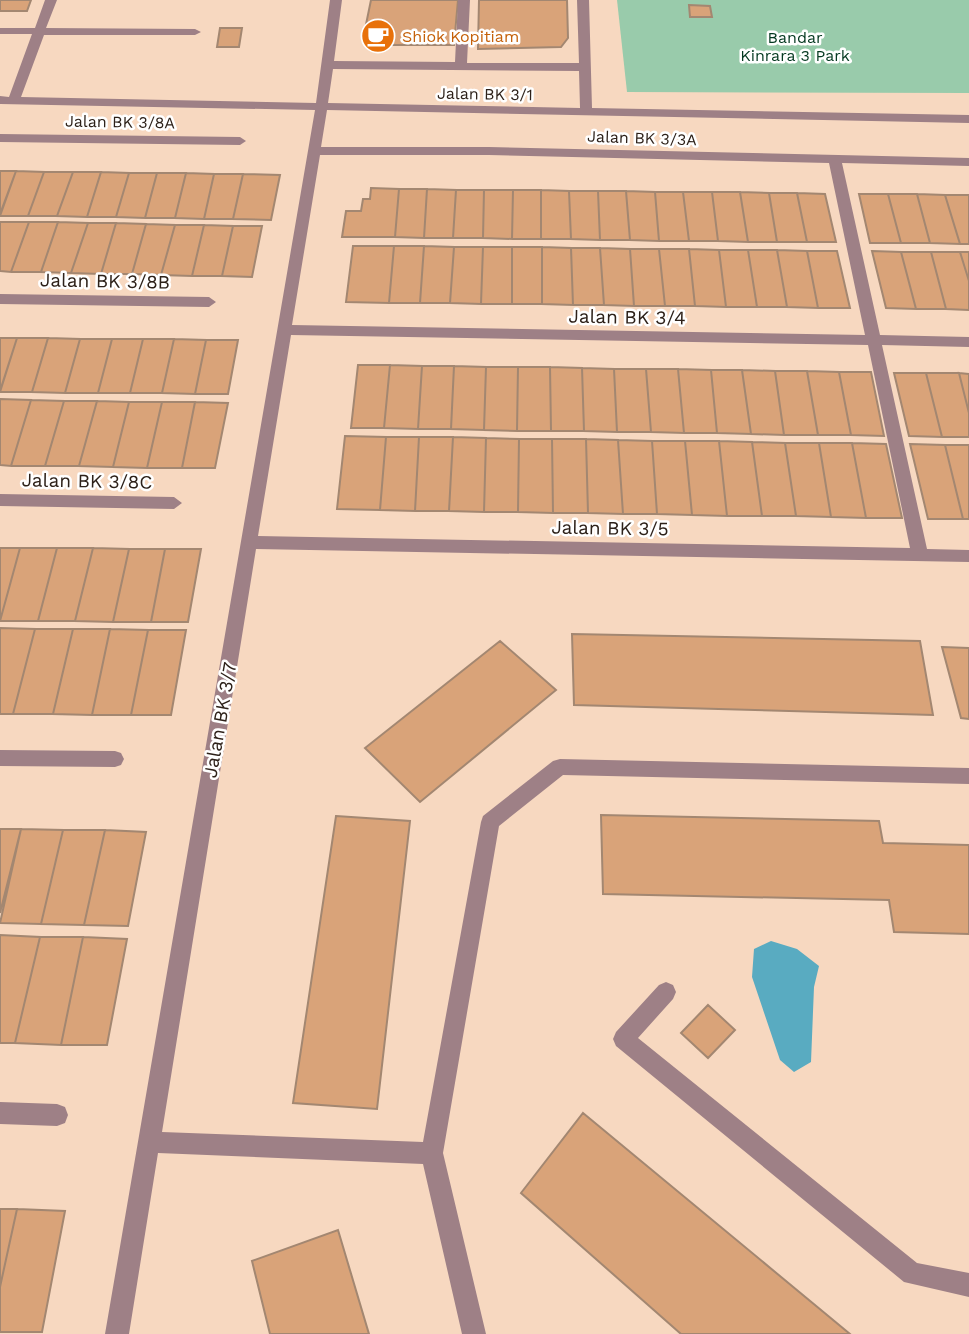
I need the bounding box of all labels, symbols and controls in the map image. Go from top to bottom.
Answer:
cafe icon: Shiok Kopitiam [359,17,397,55]
place label: Shiok Kopitiam [402,27,519,46]
park label: Bandar Kinrara 3 Park [740,28,850,65]
street label: Jalan BK 3/1 [437,84,533,104]
street label: Jalan BK 3/8A [65,112,176,132]
street label: Jalan BK 3/3A [587,127,698,149]
street label: Jalan BK 3/8B [40,268,170,294]
street label: Jalan BK 3/4 [568,304,686,330]
street label: Jalan BK 3/8C [21,468,153,494]
street label: Jalan BK 3/5 [551,515,669,541]
street label: Jalan BK 3/7 [199,660,241,780]

